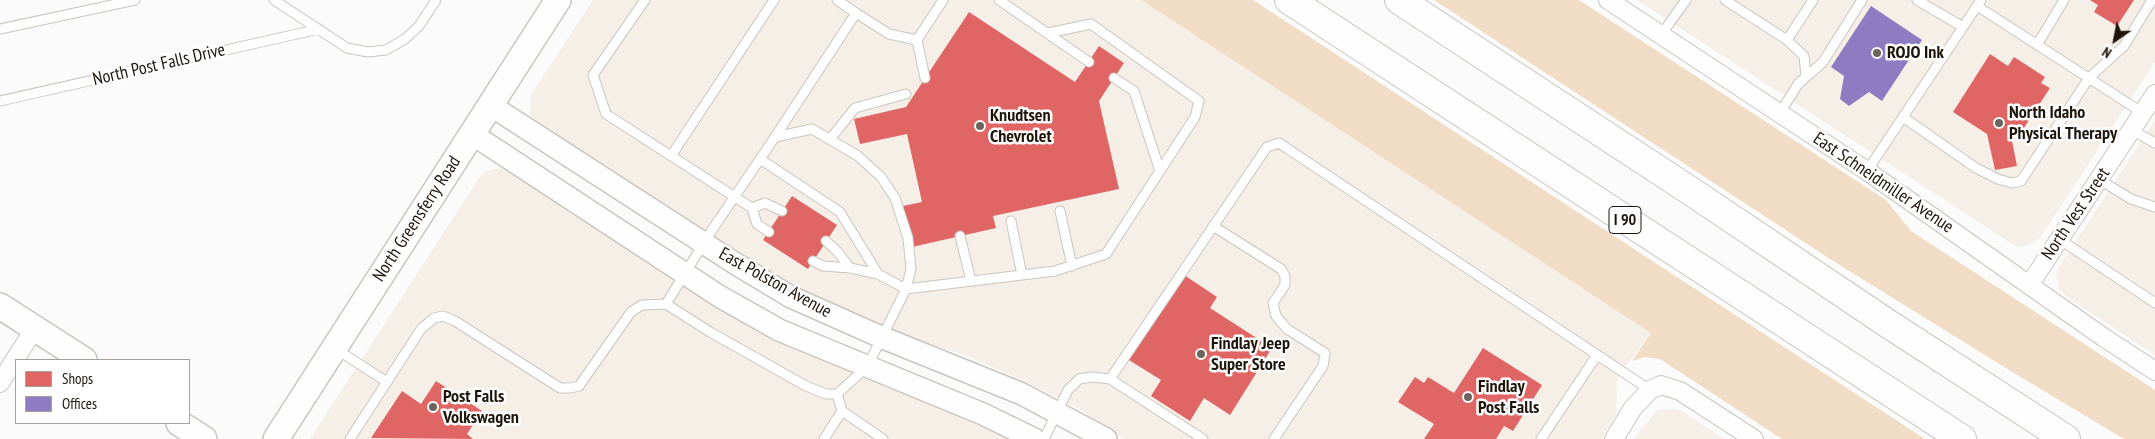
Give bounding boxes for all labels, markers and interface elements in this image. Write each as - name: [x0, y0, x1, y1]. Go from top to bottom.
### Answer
- north arrow: [2090, 15, 2140, 65]
- street label: North Post Falls Drive: [91, 39, 227, 91]
- place label: ROJO Ink: [1887, 42, 1944, 64]
- text: N: [2099, 43, 2115, 62]
- marker: ROJO Ink: [1871, 47, 1883, 59]
- place label: North Idaho Physical Therapy: [2009, 102, 2117, 144]
- place label: Knudtsen Chevrolet: [990, 105, 1052, 148]
- marker: North Idaho Physical Therapy: [1993, 117, 2005, 129]
- marker: Knudtsen Chevrolet: [974, 120, 986, 132]
- street label: East Schneidmiller Avenue: [1809, 128, 1957, 238]
- street label: North Greensferry Road: [368, 152, 466, 286]
- street label: North Vest Street: [2037, 164, 2115, 264]
- road number: I 90: [1609, 206, 1641, 234]
- street label: East Polston Avenue: [715, 243, 835, 323]
- place label: Findlay Jeep Super Store: [1211, 333, 1290, 376]
- marker: Findlay Jeep Super Store: [1195, 348, 1207, 360]
- legend: [15, 359, 190, 424]
- text: Shops: [62, 369, 93, 388]
- place label: Findlay Post Falls: [1478, 376, 1539, 418]
- place label: Post Falls Volkswagen: [443, 386, 519, 428]
- marker: Findlay Post Falls: [1462, 391, 1474, 403]
- text: Offices: [62, 394, 97, 413]
- marker: Post Falls Volkswagen: [427, 401, 439, 413]

